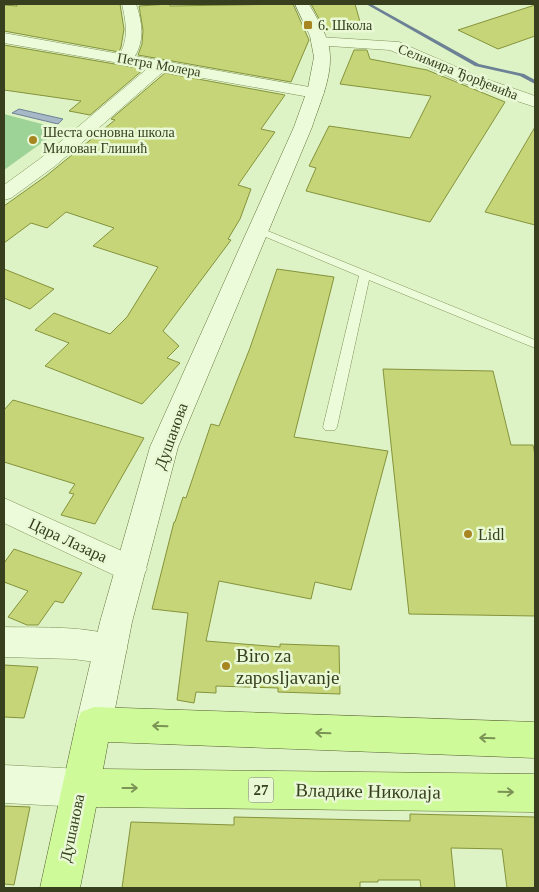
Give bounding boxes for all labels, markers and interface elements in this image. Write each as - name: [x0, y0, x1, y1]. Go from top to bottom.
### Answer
- place label: 6. Школа: [318, 18, 373, 33]
- marker: 6. Школа: [302, 19, 314, 31]
- street label: Селимира Ђорђевића: [396, 41, 521, 103]
- street label: Петра Молера: [116, 50, 203, 80]
- place label: Шеста основна школа Милован Глишић: [43, 125, 175, 156]
- marker: Шеста основна школа Милован Глишић: [27, 134, 39, 146]
- street label: Душанова: [151, 401, 192, 472]
- street label: Цара Лазара: [26, 514, 110, 566]
- place label: Lidl: [478, 526, 505, 543]
- marker: Lidl: [462, 528, 474, 540]
- place label: Biro za zaposljavanje: [236, 645, 339, 688]
- marker: Biro za zaposljavanje: [220, 660, 232, 672]
- one-way arrow: [153, 721, 169, 731]
- one-way arrow: [315, 728, 331, 737]
- one-way arrow: [479, 734, 495, 743]
- road number: 27: [248, 778, 274, 802]
- street label: Владике Николаја: [295, 779, 441, 803]
- one-way arrow: [121, 783, 137, 793]
- one-way arrow: [498, 787, 514, 797]
- street label: Душанова: [56, 792, 89, 864]

